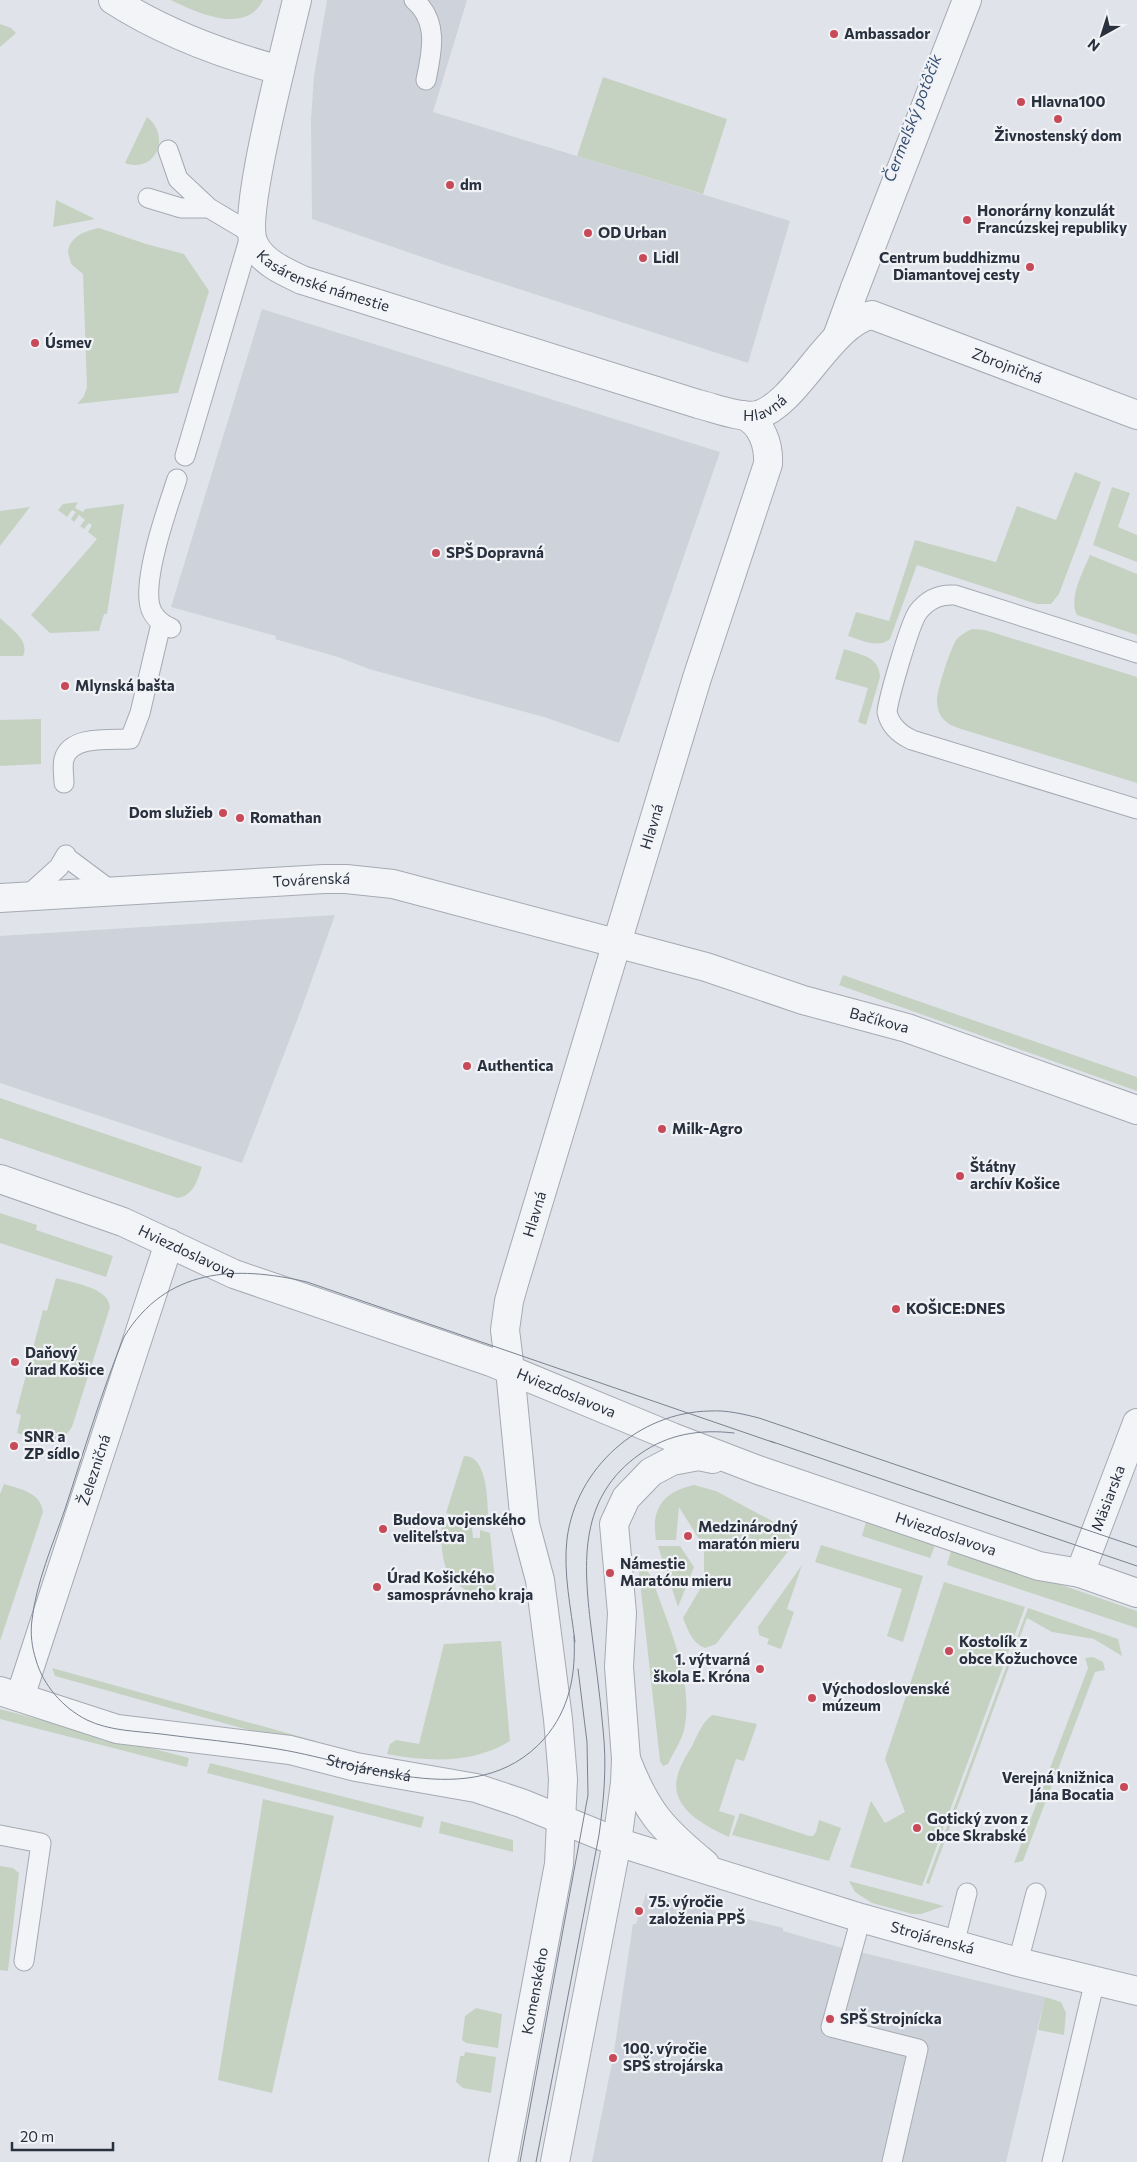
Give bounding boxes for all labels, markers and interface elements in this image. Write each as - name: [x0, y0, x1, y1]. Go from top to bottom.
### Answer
- north arrow: [1077, 10, 1127, 60]
- place label: Ambassador: [844, 24, 930, 42]
- marker: Ambassador: [828, 28, 840, 40]
- text: N: [1084, 36, 1103, 55]
- water label: Čermeľský potôčik: [878, 51, 945, 184]
- place label: Hlavna100: [1031, 92, 1106, 110]
- marker: Hlavna100: [1015, 96, 1027, 108]
- marker: Živnostenský dom: [1052, 113, 1064, 125]
- place label: Živnostenský dom: [994, 126, 1122, 144]
- place label: dm: [460, 175, 482, 193]
- marker: dm: [444, 179, 456, 191]
- place label: Honorárny konzulát Francúzskej republiky: [977, 201, 1128, 236]
- marker: Honorárny konzulát Francúzskej republiky: [961, 214, 973, 226]
- place label: OD Urban: [598, 223, 667, 241]
- marker: OD Urban: [582, 227, 594, 239]
- street label: Kasárenské námestie: [253, 246, 392, 315]
- place label: Lidl: [653, 248, 679, 266]
- place label: Centrum buddhizmu Diamantovej cesty: [879, 248, 1021, 283]
- marker: Lidl: [637, 252, 649, 264]
- marker: Centrum buddhizmu Diamantovej cesty: [1024, 261, 1036, 273]
- place label: Úsmev: [45, 332, 92, 351]
- marker: Úsmev: [29, 337, 41, 349]
- street label: Zbrojničná: [970, 344, 1045, 386]
- street label: Hlavná: [743, 390, 790, 424]
- place label: SPŠ Dopravná: [446, 542, 544, 561]
- marker: SPŠ Dopravná: [430, 547, 442, 559]
- place label: Mlynská bašta: [75, 676, 175, 694]
- marker: Mlynská bašta: [59, 680, 71, 692]
- street label: Hlavná: [636, 801, 666, 851]
- place label: Dom služieb: [129, 803, 213, 821]
- marker: Dom služieb: [217, 807, 229, 819]
- place label: Romathan: [250, 808, 321, 826]
- marker: Romathan: [234, 812, 246, 824]
- street label: Továrenská: [272, 869, 351, 890]
- street label: Bačíkova: [848, 1003, 911, 1036]
- place label: Authentica: [477, 1056, 554, 1074]
- marker: Authentica: [461, 1060, 473, 1072]
- place label: Milk-Agro: [672, 1119, 743, 1137]
- marker: Milk-Agro: [656, 1123, 668, 1135]
- place label: Štátny archív Košice: [970, 1156, 1060, 1192]
- marker: Štátny archív Košice: [954, 1170, 966, 1182]
- street label: Hlavná: [518, 1189, 549, 1239]
- street label: Hviezdoslavova: [136, 1221, 239, 1282]
- place label: KOŠICE:DNES: [906, 1298, 1005, 1317]
- marker: KOŠICE:DNES: [890, 1303, 902, 1315]
- place label: Daňový úrad Košice: [25, 1343, 104, 1378]
- marker: Daňový úrad Košice: [9, 1356, 21, 1368]
- street label: Hviezdoslavova: [514, 1364, 619, 1421]
- place label: SNR a ZP sídlo: [24, 1427, 80, 1462]
- street label: Železničná: [73, 1432, 114, 1507]
- marker: SNR a ZP sídlo: [8, 1440, 20, 1452]
- street label: Mäsiarska: [1087, 1462, 1128, 1533]
- street label: Hviezdoslavova: [893, 1508, 999, 1559]
- place label: Budova vojenského veliteľstva: [393, 1510, 526, 1545]
- place label: Medzinárodný maratón mieru: [698, 1517, 800, 1552]
- marker: Budova vojenského veliteľstva: [377, 1523, 389, 1535]
- marker: Medzinárodný maratón mieru: [682, 1530, 694, 1542]
- place label: Námestie Maratónu mieru: [620, 1554, 731, 1589]
- place label: Úrad Košického samosprávneho kraja: [387, 1567, 533, 1603]
- marker: Námestie Maratónu mieru: [604, 1567, 616, 1579]
- marker: Úrad Košického samosprávneho kraja: [371, 1581, 383, 1593]
- place label: Kostolík z obce Kožuchovce: [959, 1632, 1078, 1667]
- marker: Kostolík z obce Kožuchovce: [943, 1645, 955, 1657]
- place label: 1. výtvarná škola E. Króna: [653, 1650, 750, 1685]
- marker: 1. výtvarná škola E. Króna: [754, 1663, 766, 1675]
- place label: Východoslovenské múzeum: [822, 1679, 950, 1714]
- marker: Východoslovenské múzeum: [806, 1692, 818, 1704]
- street label: Strojárenská: [324, 1750, 413, 1784]
- place label: Verejná knižnica Jána Bocatia: [1002, 1768, 1114, 1803]
- marker: Verejná knižnica Jána Bocatia: [1118, 1781, 1130, 1793]
- place label: Gotický zvon z obce Skrabské: [927, 1809, 1028, 1844]
- marker: Gotický zvon z obce Skrabské: [911, 1822, 923, 1834]
- place label: 75. výročie založenia PPŠ: [649, 1892, 745, 1927]
- marker: 75. výročie založenia PPŠ: [633, 1905, 645, 1917]
- street label: Strojárenská: [889, 1917, 977, 1957]
- street label: Komenského: [517, 1946, 551, 2036]
- place label: SPŠ Strojnícka: [840, 2008, 942, 2027]
- marker: SPŠ Strojnícka: [824, 2013, 836, 2025]
- place label: 100. výročie SPŠ strojárska: [623, 2039, 723, 2074]
- marker: 100. výročie SPŠ strojárska: [607, 2052, 619, 2064]
- scale bar: [12, 2120, 114, 2152]
- text: 20 m: [20, 2127, 54, 2145]

